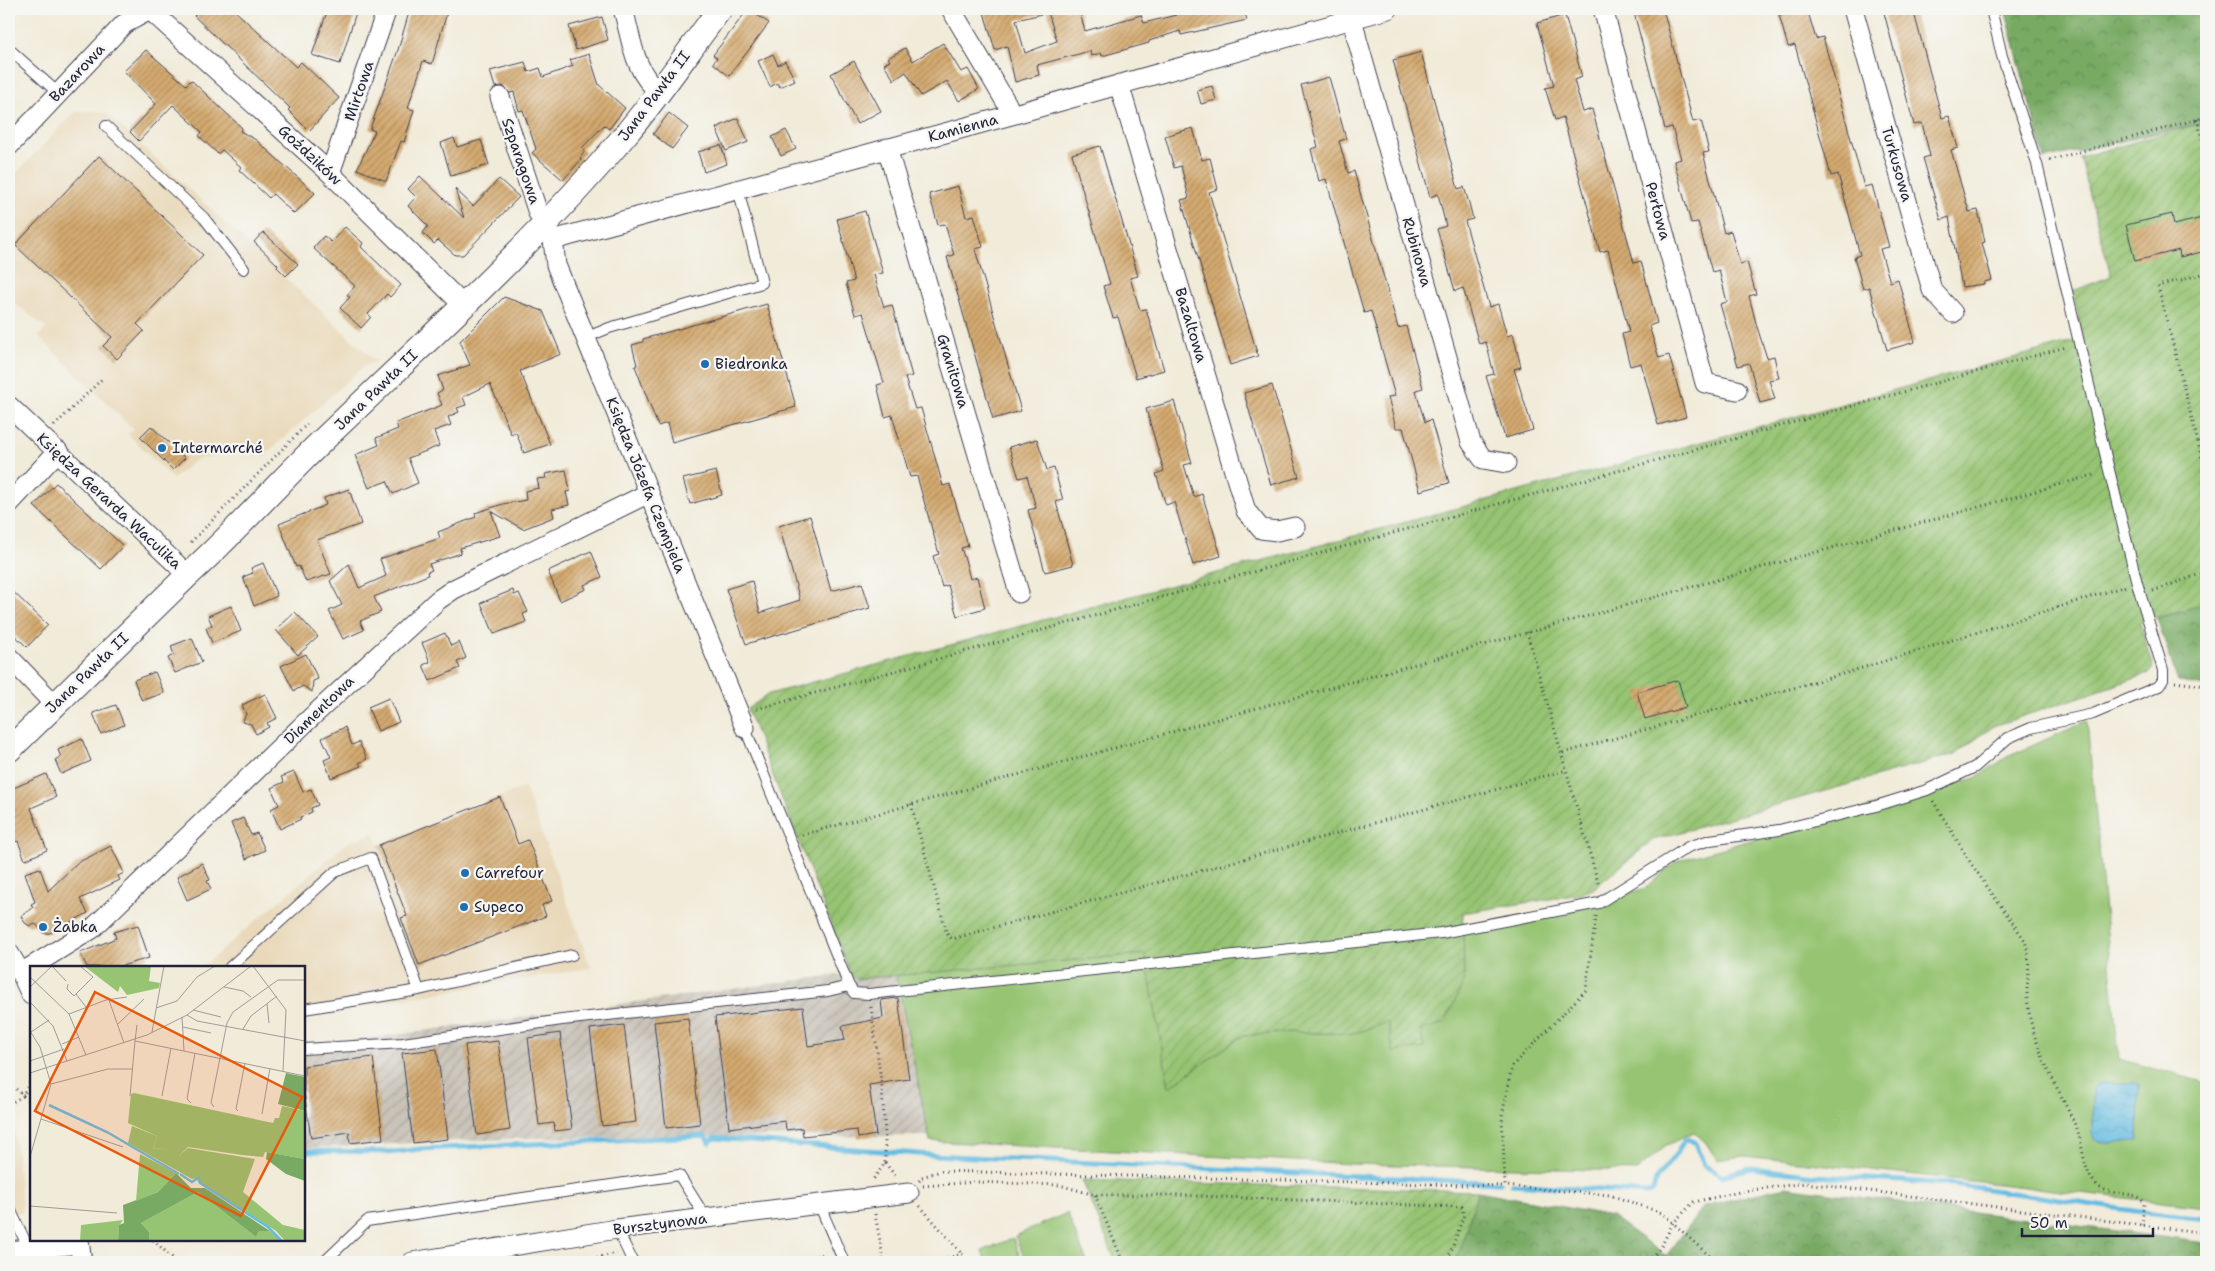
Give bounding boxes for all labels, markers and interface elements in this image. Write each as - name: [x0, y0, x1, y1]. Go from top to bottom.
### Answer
- street label: Bazarowa: [45, 39, 110, 107]
- street label: Jana Pawła II: [613, 47, 695, 145]
- street label: Mirtowa: [339, 58, 379, 124]
- street label: Kamienna: [926, 109, 1001, 147]
- street label: Szparagowa: [497, 115, 545, 207]
- street label: Goździków: [274, 120, 346, 190]
- street label: Turkusowa: [1877, 124, 1917, 205]
- street label: Perłowa: [1641, 180, 1675, 243]
- street label: Rubinowa: [1398, 215, 1437, 290]
- street label: Bazaltowa: [1170, 285, 1212, 366]
- street label: Granitowa: [932, 331, 974, 411]
- street label: Jana Pawła II: [330, 345, 422, 435]
- place label: Biedronka: [715, 354, 788, 374]
- marker: Biedronka: [699, 358, 711, 370]
- street label: Księdza Józefa Czempiela: [601, 394, 691, 577]
- street label: Księdza Gerarda Waculika: [32, 428, 186, 574]
- place label: Intermarché: [172, 438, 263, 458]
- marker: Intermarché: [156, 442, 168, 454]
- street label: Jana Pawła II: [41, 628, 133, 718]
- street label: Diamentowa: [279, 671, 359, 749]
- place label: Carrefour: [475, 863, 544, 883]
- marker: Carrefour: [459, 867, 471, 879]
- place label: Supeco: [474, 897, 524, 917]
- marker: Supeco: [458, 901, 470, 913]
- place label: Żabka: [53, 917, 98, 937]
- marker: Żabka: [37, 921, 49, 933]
- inset map: [30, 966, 305, 1241]
- scale bar: [2022, 1206, 2154, 1238]
- street label: Bursztynowa: [612, 1208, 709, 1240]
- text: 50 m: [2030, 1213, 2068, 1233]

